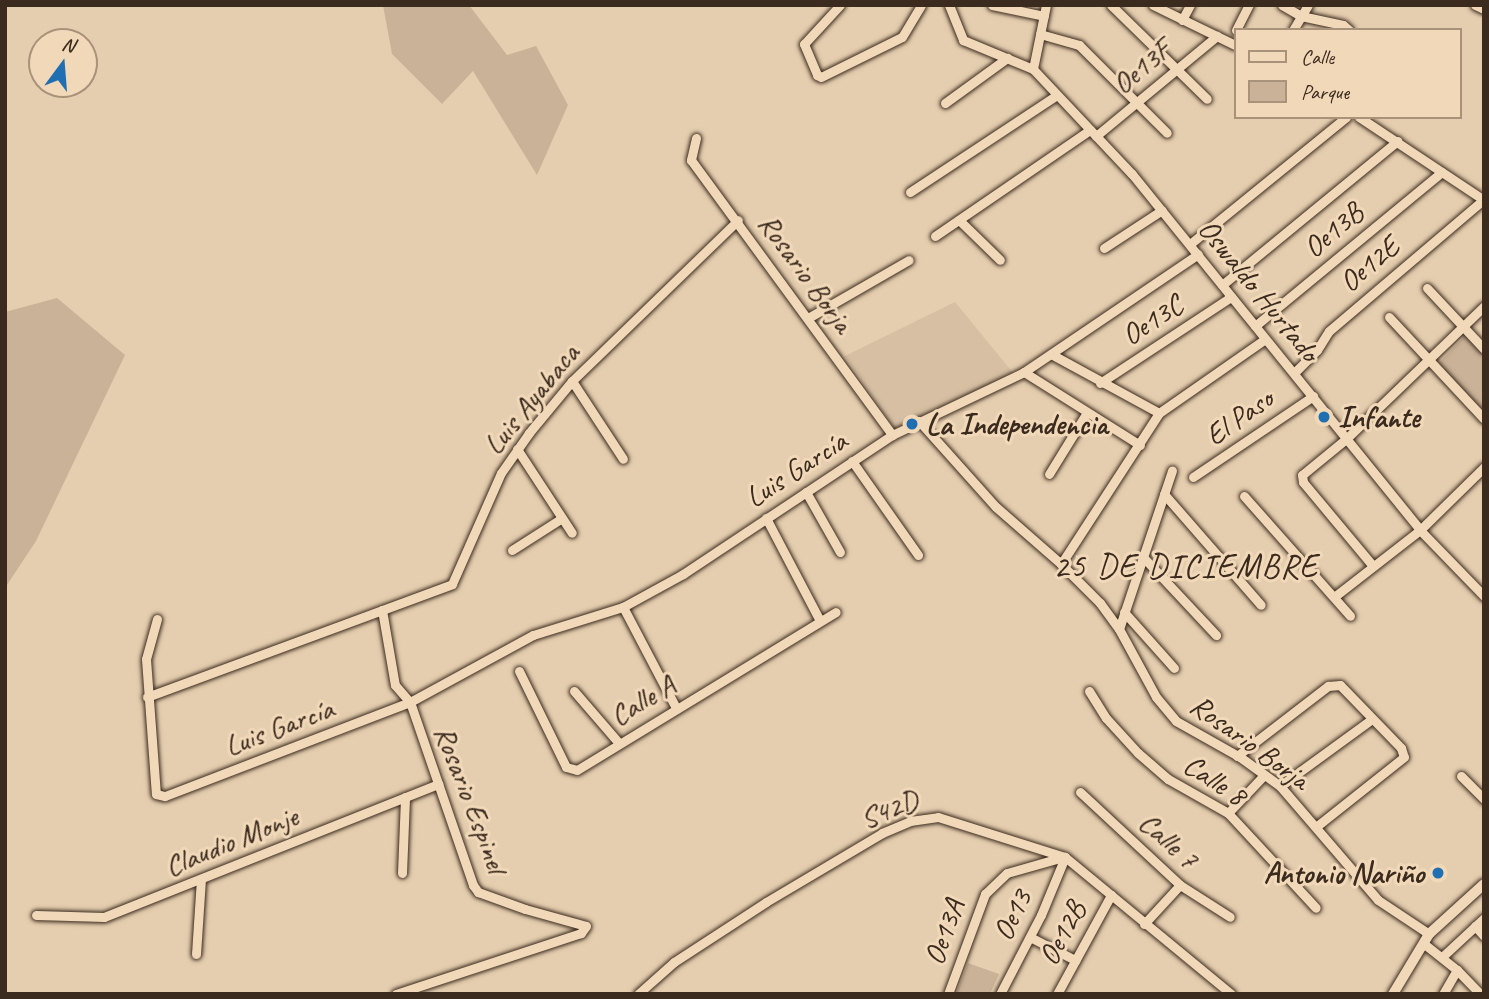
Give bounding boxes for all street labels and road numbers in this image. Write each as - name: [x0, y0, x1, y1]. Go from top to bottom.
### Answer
- street label: Oe13F: [1104, 32, 1178, 102]
- street label: Oe13B: [1296, 195, 1370, 265]
- street label: Rosario Borja: [751, 207, 861, 339]
- street label: Oswaldo Hurtado: [1191, 212, 1327, 368]
- street label: Oe12E: [1332, 229, 1406, 299]
- street label: Oe13C: [1115, 287, 1189, 353]
- street label: Luis Ayabaca: [475, 336, 587, 462]
- street label: El Paso: [1198, 381, 1280, 453]
- street label: Luis García: [739, 423, 853, 515]
- street label: Calle A: [603, 667, 681, 733]
- street label: Rosario Borja: [1184, 687, 1316, 797]
- street label: Luis García: [220, 690, 338, 764]
- street label: Rosario Espinel: [427, 721, 515, 877]
- street label: Calle 8: [1177, 746, 1253, 814]
- street label: S42D: [855, 782, 923, 836]
- street label: Claudio Monje: [159, 798, 303, 884]
- street label: Calle 7: [1132, 804, 1206, 876]
- street label: Oe13: [985, 884, 1039, 946]
- street label: Oe13A: [916, 895, 972, 969]
- street label: Oe12B: [1030, 895, 1094, 971]

